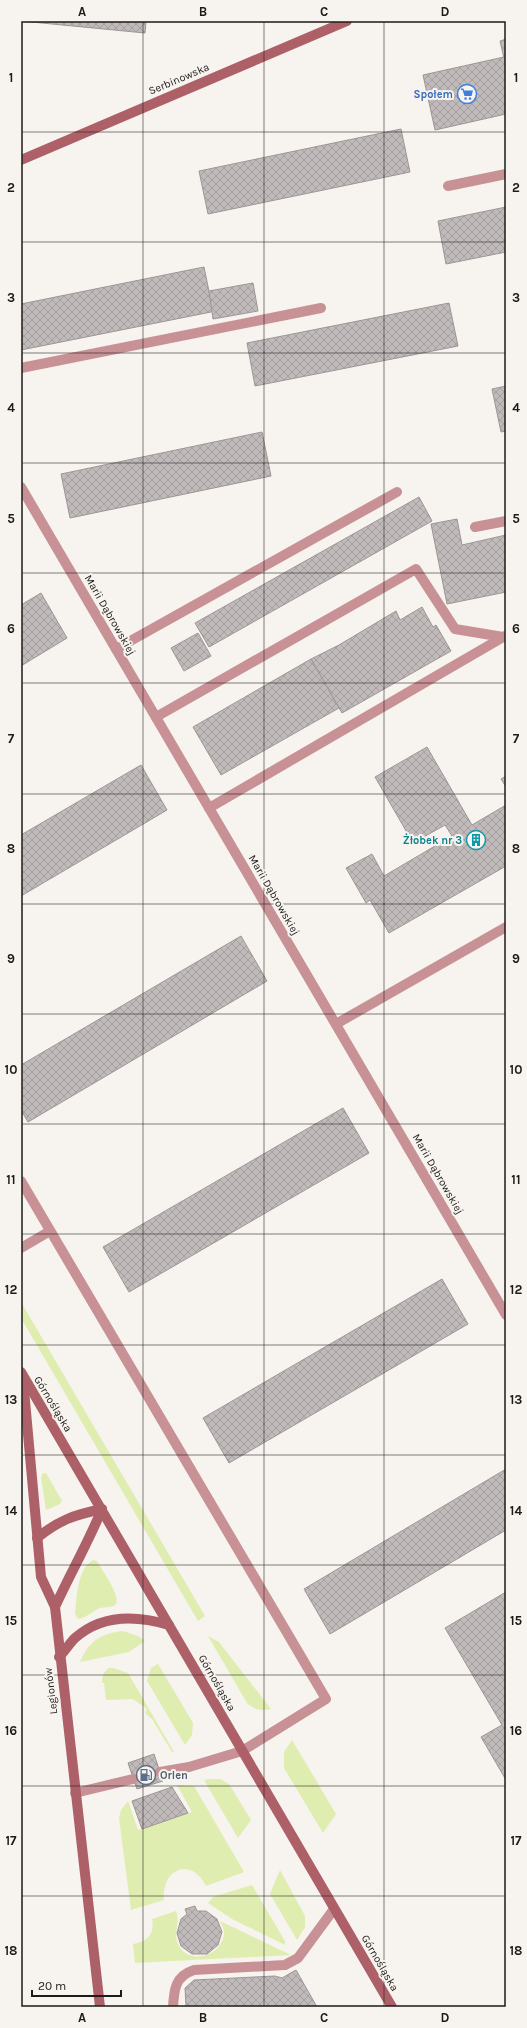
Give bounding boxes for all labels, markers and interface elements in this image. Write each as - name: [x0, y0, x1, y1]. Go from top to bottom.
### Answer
- text: A: [78, 4, 86, 19]
- text: B: [199, 4, 207, 19]
- text: C: [320, 4, 328, 19]
- text: D: [441, 4, 450, 19]
- street label: Serbinowska: [147, 60, 211, 98]
- text: 1: [9, 70, 13, 85]
- text: 1: [514, 70, 518, 85]
- supermarket icon: Społem: [456, 83, 478, 105]
- place label: Społem: [413, 88, 453, 101]
- text: 2: [7, 180, 15, 195]
- text: 2: [512, 180, 520, 195]
- text: 3: [7, 290, 15, 305]
- text: 3: [512, 290, 520, 305]
- text: 4: [7, 400, 15, 415]
- text: 4: [512, 400, 520, 415]
- text: 5: [7, 511, 15, 526]
- text: 5: [512, 511, 520, 526]
- street label: Marii Dąbrowskiej: [82, 572, 138, 658]
- text: 6: [7, 621, 15, 636]
- text: 6: [512, 621, 520, 636]
- text: 7: [8, 731, 15, 746]
- text: 7: [513, 731, 520, 746]
- building icon: Żłobek nr 3: [465, 829, 487, 851]
- place label: Żłobek nr 3: [403, 833, 462, 847]
- text: 8: [7, 841, 15, 856]
- text: 8: [512, 841, 520, 856]
- street label: Marii Dąbrowskiej: [246, 852, 302, 938]
- text: 9: [7, 951, 15, 966]
- text: 9: [512, 951, 520, 966]
- text: 10: [5, 1062, 17, 1077]
- text: 10: [510, 1062, 522, 1077]
- street label: Marii Dąbrowskiej: [410, 1131, 466, 1217]
- text: 11: [6, 1172, 16, 1187]
- text: 11: [511, 1172, 521, 1187]
- text: 12: [5, 1282, 17, 1297]
- text: 12: [510, 1282, 522, 1297]
- street label: Górnośląska: [31, 1374, 75, 1434]
- text: 13: [5, 1392, 17, 1407]
- text: 13: [510, 1392, 522, 1407]
- text: 14: [5, 1503, 17, 1518]
- text: 14: [510, 1503, 522, 1518]
- text: 15: [5, 1613, 18, 1628]
- text: 15: [510, 1613, 523, 1628]
- street label: Górnośląska: [196, 1653, 238, 1713]
- street label: Legionów: [42, 1667, 60, 1715]
- text: 16: [5, 1723, 17, 1738]
- text: 16: [510, 1723, 522, 1738]
- fuel station icon: Orlen: [135, 1764, 157, 1786]
- place label: Orlen: [160, 1769, 188, 1782]
- text: 17: [5, 1833, 17, 1848]
- text: 17: [510, 1833, 522, 1848]
- street label: Górnośląska: [359, 1933, 401, 1993]
- text: 18: [4, 1943, 18, 1958]
- text: 18: [509, 1943, 523, 1958]
- scale bar: [32, 1972, 121, 1998]
- text: 20 m: [38, 1979, 66, 1993]
- text: A: [78, 2010, 86, 2025]
- text: B: [199, 2010, 207, 2025]
- text: C: [320, 2010, 328, 2025]
- text: D: [441, 2010, 450, 2025]

